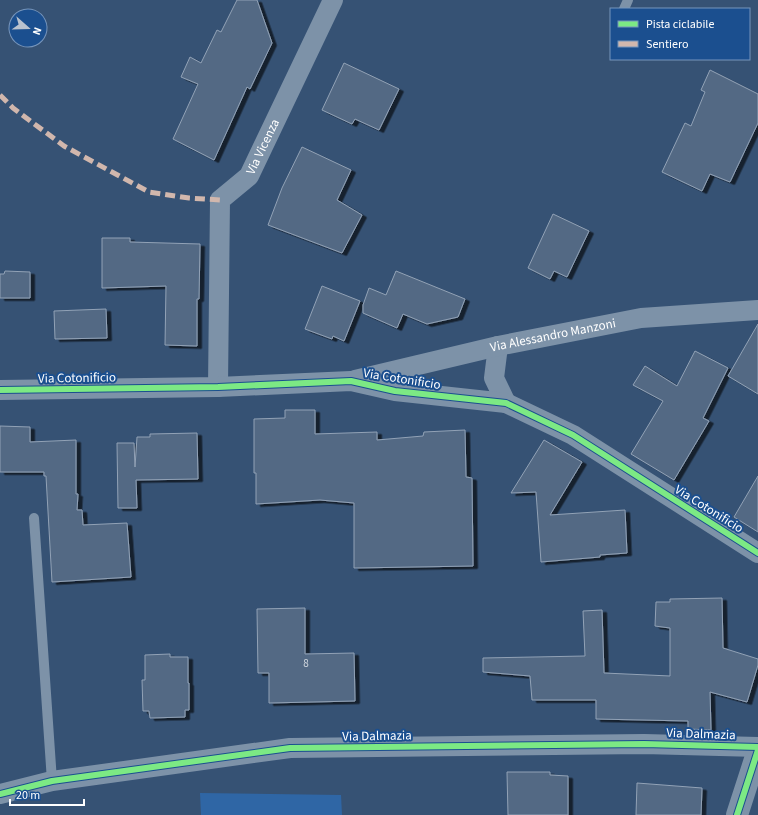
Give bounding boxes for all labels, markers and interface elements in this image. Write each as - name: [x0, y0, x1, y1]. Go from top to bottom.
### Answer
- north arrow: [8, 8, 48, 48]
- legend: [610, 8, 750, 60]
- text: Pista ciclabile: [646, 16, 714, 33]
- text: N: [29, 25, 45, 37]
- text: Sentiero: [646, 36, 688, 53]
- street label: Via Vicenza: [242, 116, 284, 178]
- street label: Via Alessandro Manzoni: [488, 314, 617, 357]
- street label: Via Cotonificio: [362, 364, 442, 394]
- street label: Via Cotonificio: [38, 368, 116, 388]
- street label: Via Cotonificio: [671, 481, 747, 537]
- house number: 8: [303, 656, 309, 671]
- street label: Via Dalmazia: [666, 724, 736, 744]
- street label: Via Dalmazia: [342, 726, 412, 746]
- scale bar: [10, 781, 84, 807]
- text: 20 m: [16, 787, 40, 804]

